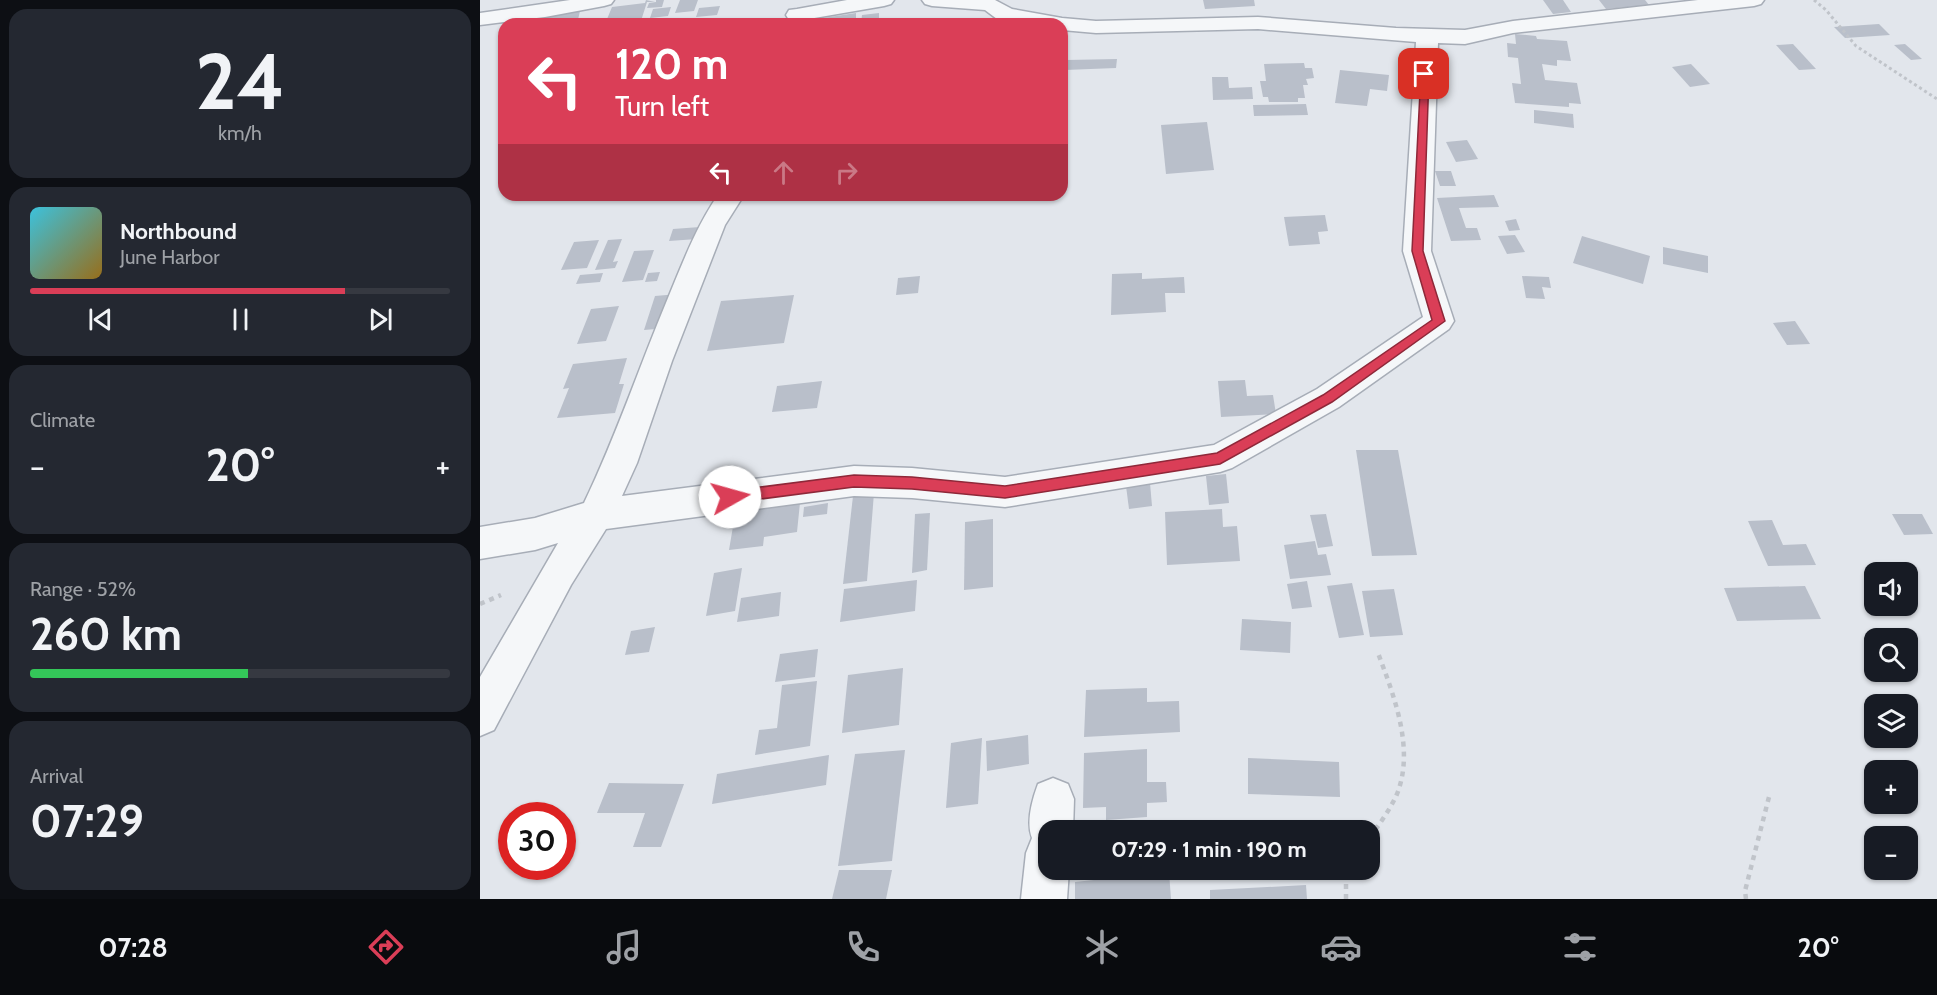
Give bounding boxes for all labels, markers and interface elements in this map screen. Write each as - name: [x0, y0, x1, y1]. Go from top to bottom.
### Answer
- text: 24: [195, 34, 285, 129]
- text: 120 m: [615, 38, 728, 90]
- icon: left: [516, 42, 594, 120]
- pin: [1398, 48, 1449, 99]
- icon: arrive: [1407, 57, 1440, 90]
- text: Turn left: [615, 90, 709, 123]
- text: km/h: [218, 121, 262, 145]
- icon: left: [704, 156, 737, 189]
- icon: ahead: [767, 156, 800, 189]
- icon: right: [830, 156, 863, 189]
- text: Northbound: [120, 218, 237, 245]
- text: June Harbor: [120, 245, 220, 269]
- icon: previous: [84, 303, 117, 336]
- icon: pause: [224, 303, 257, 336]
- icon: next: [364, 303, 397, 336]
- text: Climate: [30, 408, 95, 432]
- text: 20°: [206, 438, 274, 492]
- text: −: [30, 446, 45, 486]
- text: +: [435, 446, 450, 486]
- position arrow: [698, 465, 762, 529]
- map controls: [1864, 562, 1918, 880]
- button: sound: [1864, 562, 1918, 616]
- text: Range · 52%: [30, 577, 136, 601]
- text: 260 km: [30, 607, 182, 661]
- button: search: [1864, 628, 1918, 682]
- button: layers: [1864, 694, 1918, 748]
- button: +: [1864, 760, 1918, 814]
- text: Arrival: [30, 764, 83, 788]
- text: 07:29: [30, 794, 144, 848]
- speed limit sign: 30: [498, 802, 576, 880]
- button: −: [1864, 826, 1918, 880]
- text: 07:29 · 1 min · 190 m: [1111, 836, 1307, 863]
- icon: directions: [365, 926, 407, 968]
- icon: music: [603, 926, 645, 968]
- icon: phone: [842, 926, 884, 968]
- icon: climate: [1081, 926, 1123, 968]
- icon: car: [1320, 926, 1362, 968]
- icon: filters: [1559, 926, 1601, 968]
- text: 07:28: [98, 931, 168, 964]
- text: 20°: [1797, 931, 1839, 964]

